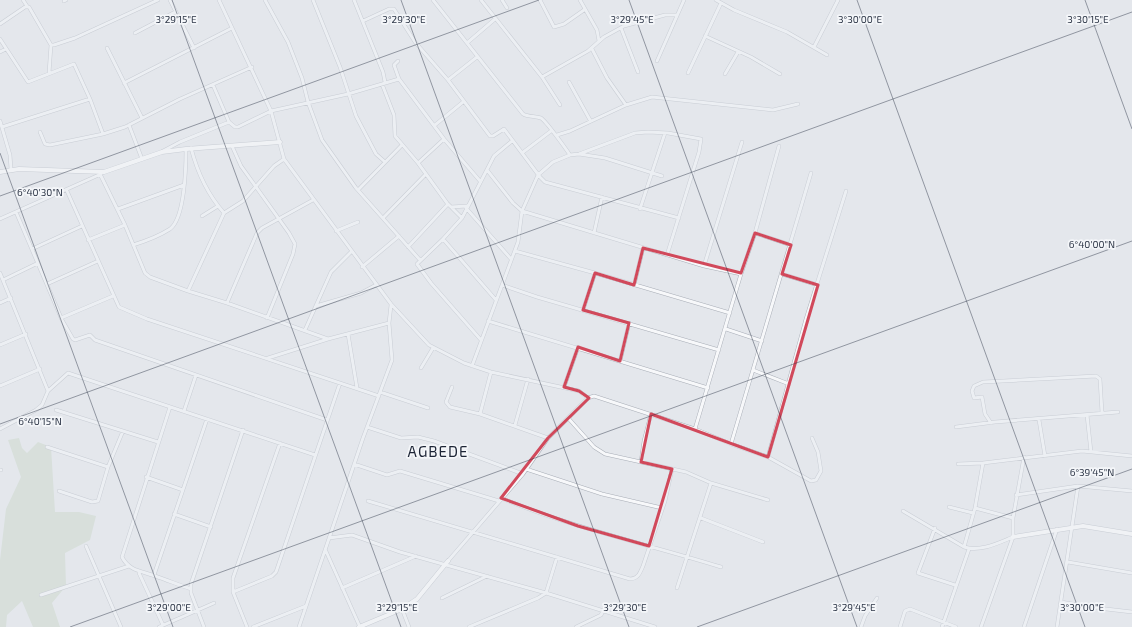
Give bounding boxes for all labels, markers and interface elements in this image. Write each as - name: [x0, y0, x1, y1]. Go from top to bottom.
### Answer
- text: 3°29'15"E: [155, 13, 197, 25]
- text: 3°29'30"E: [382, 13, 426, 25]
- text: 3°29'45"E: [610, 13, 654, 25]
- text: 3°30'00"E: [838, 13, 882, 25]
- text: 3°30'15"E: [1067, 13, 1109, 25]
- text: 6°40'30"N: [17, 186, 63, 198]
- text: 6°40'00"N: [1069, 238, 1115, 250]
- text: 6°40'15"N: [18, 415, 62, 427]
- district label: AGBEDE: [408, 442, 468, 460]
- text: 6°39'45"N: [1070, 466, 1114, 478]
- text: 3°29'00"E: [147, 601, 191, 613]
- text: 3°29'15"E: [376, 601, 418, 613]
- text: 3°29'30"E: [603, 601, 647, 613]
- text: 3°29'45"E: [832, 601, 876, 613]
- text: 3°30'00"E: [1060, 601, 1104, 613]

